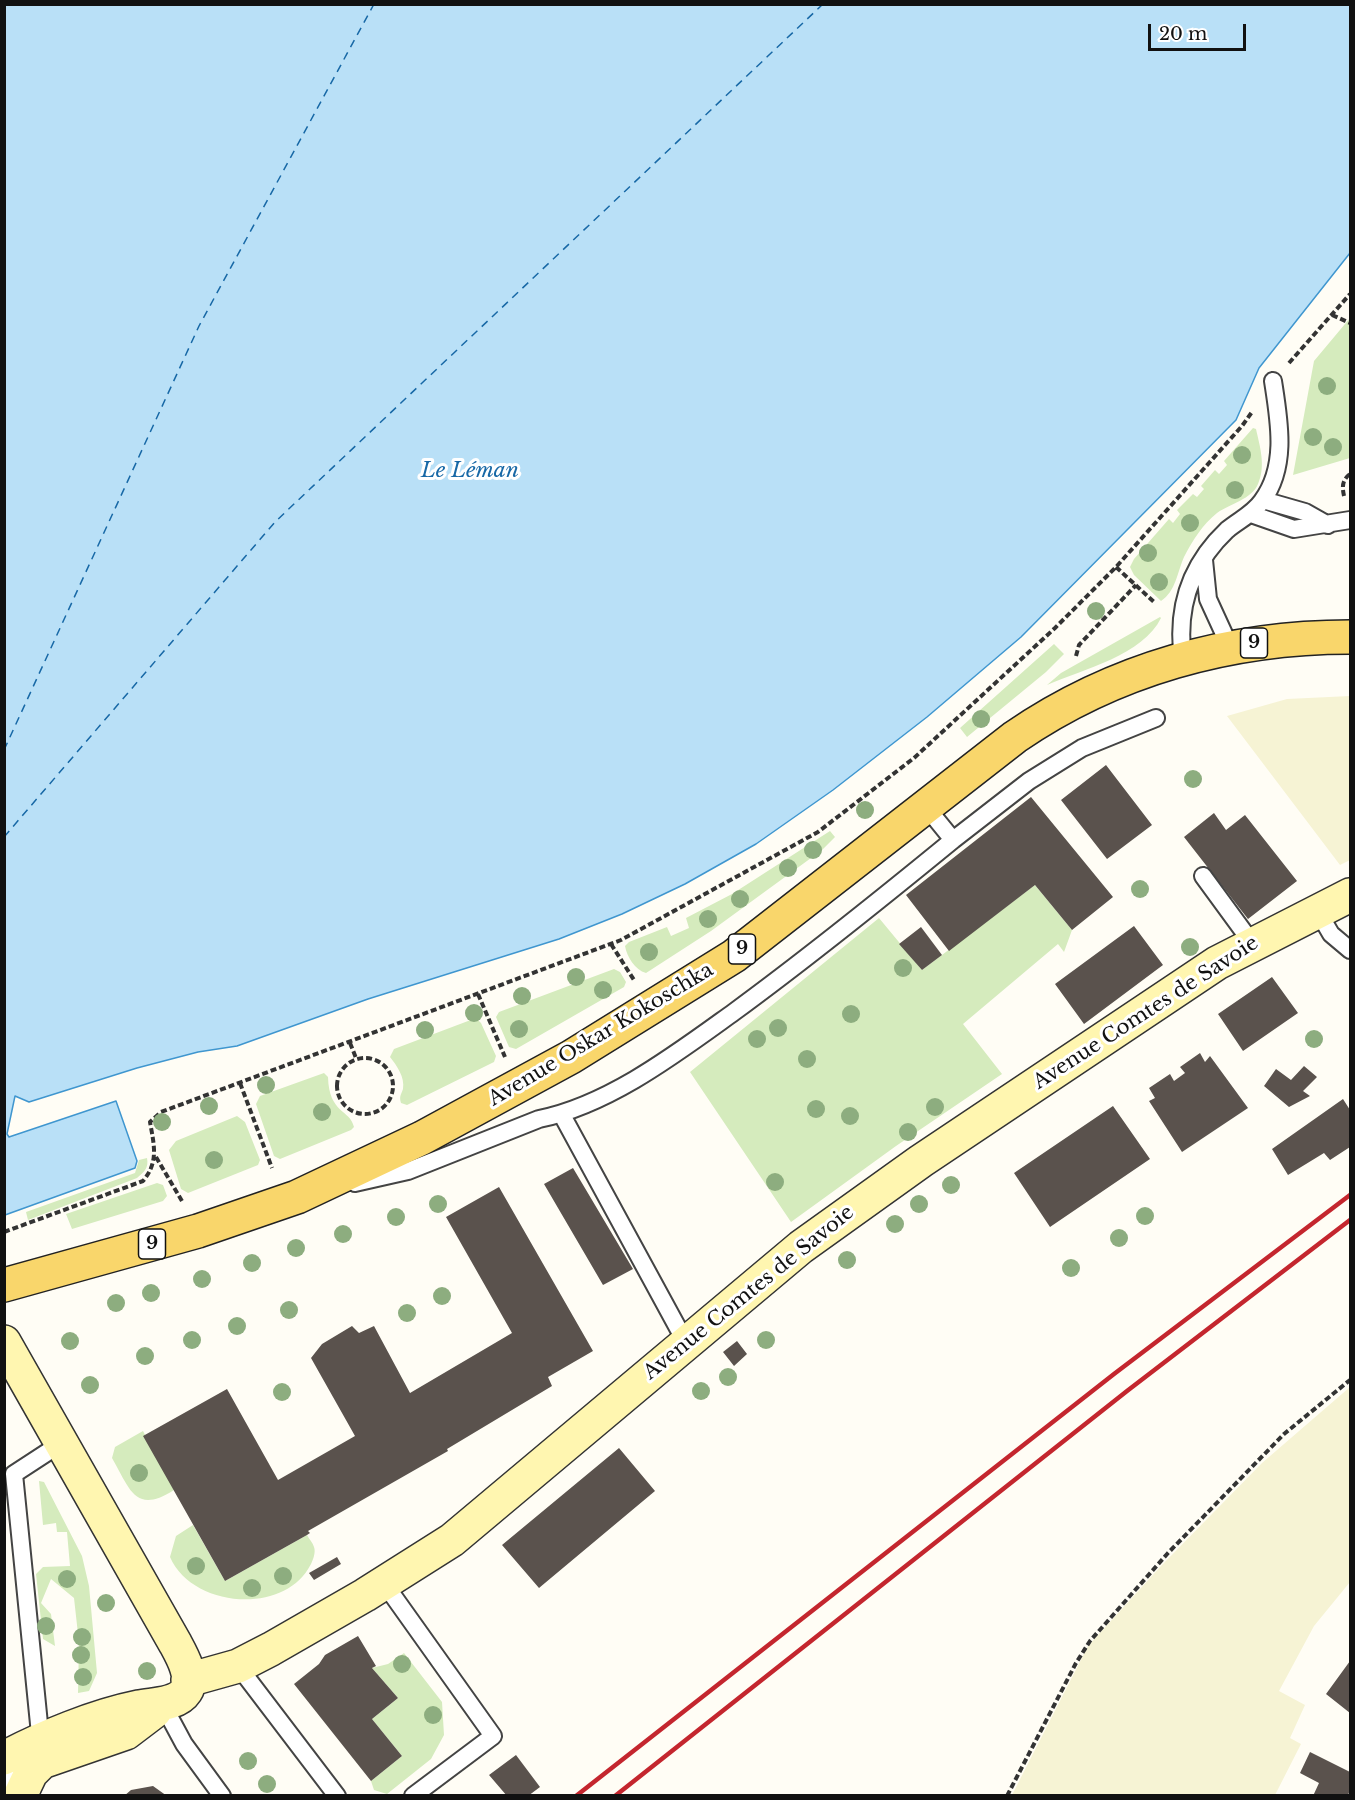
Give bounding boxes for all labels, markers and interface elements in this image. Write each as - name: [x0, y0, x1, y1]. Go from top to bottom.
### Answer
- scale bar: [1151, 12, 1248, 50]
- text: 20 m: [1159, 23, 1207, 45]
- water label: Le Léman: [421, 458, 519, 484]
- road number: 9: [1240, 628, 1268, 658]
- street label: Avenue Comtes de Savoie: [1029, 931, 1263, 1095]
- road number: 9: [728, 934, 756, 964]
- street label: Avenue Oskar Kokoschka: [484, 958, 718, 1112]
- street label: Avenue Comtes de Savoie: [639, 1201, 859, 1385]
- road number: 9: [138, 1229, 166, 1259]

